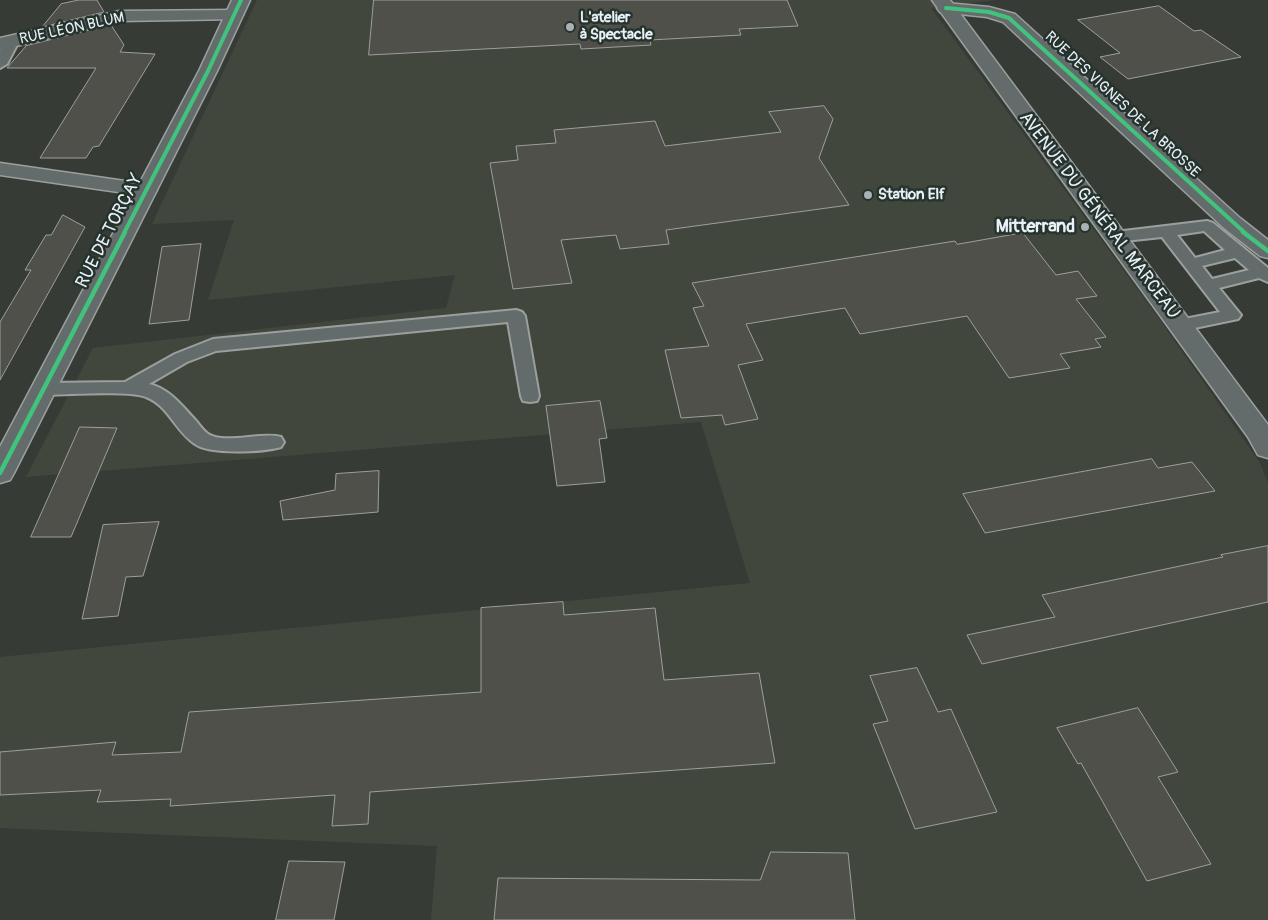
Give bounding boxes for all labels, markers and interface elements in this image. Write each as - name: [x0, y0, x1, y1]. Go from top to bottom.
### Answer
- street label: RUE LÉON BLUM: [18, 9, 126, 49]
- place label: L'atelier à Spectacle: [580, 9, 653, 44]
- marker: L'atelier à Spectacle: [564, 21, 576, 33]
- street label: RUE DES VIGNES DE LA BROSSE: [1041, 28, 1203, 182]
- street label: AVENUE DU GÉNÉRAL MARCEAU: [1014, 108, 1184, 324]
- street label: RUE DE TORÇAY: [72, 170, 148, 292]
- place label: Station Elf: [878, 186, 945, 204]
- marker: Station Elf: [862, 189, 874, 201]
- place label: Mitterrand: [996, 216, 1075, 238]
- marker: Mitterrand: [1079, 221, 1091, 233]

